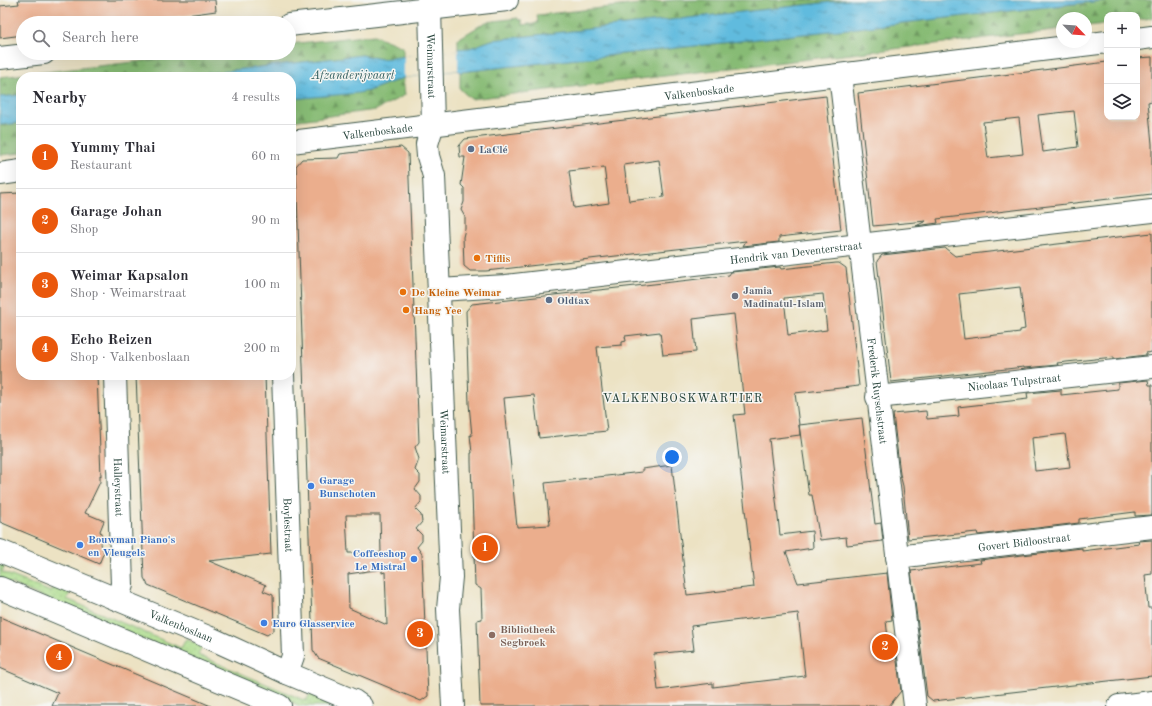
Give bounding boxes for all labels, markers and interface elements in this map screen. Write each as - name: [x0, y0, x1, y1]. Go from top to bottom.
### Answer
- north arrow: [1056, 12, 1092, 48]
- map controls: [1104, 12, 1140, 120]
- button: +: [1104, 12, 1140, 48]
- search box: [16, 16, 296, 60]
- icon: search: [30, 27, 52, 49]
- text: Search here: [62, 31, 139, 46]
- street label: Weimarstraat: [424, 33, 436, 99]
- button: −: [1104, 48, 1140, 84]
- water label: Afzanderijvaart: [310, 70, 395, 82]
- street label: Valkenboskade: [663, 84, 735, 103]
- button: layers: [1104, 84, 1140, 120]
- text: Nearby: [32, 90, 87, 107]
- text: 4 results: [231, 91, 280, 104]
- street label: Valkenboskade: [342, 123, 413, 143]
- text: Yummy Thai: [70, 141, 155, 156]
- marker: LaClé: [466, 144, 476, 154]
- place label: LaClé: [479, 145, 508, 156]
- text: 1: [41, 150, 49, 163]
- text: 60 m: [251, 150, 280, 163]
- text: Restaurant: [70, 159, 132, 172]
- text: Garage Johan: [70, 205, 162, 220]
- text: 2: [41, 214, 49, 227]
- text: 90 m: [251, 214, 280, 227]
- text: Shop: [70, 223, 98, 236]
- street label: Hendrik van Deventerstraat: [729, 241, 863, 267]
- marker: Tiflis: [472, 253, 482, 263]
- place label: Tiflis: [485, 254, 511, 265]
- text: Weimar Kapsalon: [70, 269, 188, 284]
- text: 3: [41, 278, 49, 291]
- text: 100 m: [243, 278, 280, 291]
- place label: Jamia Madinatul-Islam: [743, 286, 824, 310]
- text: Shop · Weimarstraat: [70, 287, 186, 300]
- marker: De Kleine Weimar: [398, 287, 408, 297]
- place label: De Kleine Weimar: [411, 288, 501, 299]
- marker: Jamia Madinatul-Islam: [730, 291, 740, 301]
- marker: Oldtax: [544, 295, 554, 305]
- place label: Oldtax: [557, 296, 590, 307]
- marker: Hang Yee: [401, 305, 411, 315]
- place label: Hang Yee: [414, 306, 462, 317]
- text: Echo Reizen: [70, 333, 152, 348]
- street label: Frederik Ruyschstraat: [864, 337, 888, 445]
- text: 4: [41, 342, 49, 355]
- text: 200 m: [243, 342, 280, 355]
- text: Shop · Valkenboslaan: [70, 351, 190, 364]
- street label: Nicolaas Tulpstraat: [967, 373, 1062, 394]
- district label: VALKENBOSKWARTIER: [603, 393, 763, 405]
- street label: Weimarstraat: [437, 409, 451, 475]
- your location: [662, 447, 682, 467]
- street label: Halleystraat: [111, 457, 124, 517]
- place label: Garage Bunschoten: [319, 476, 376, 500]
- marker: Garage Bunschoten: [306, 481, 316, 491]
- street label: Boylestraat: [280, 497, 293, 553]
- pin: 1: [472, 533, 498, 563]
- street label: Govert Bidloostraat: [978, 533, 1071, 554]
- place label: Bouwman Piano's en Vleugels: [88, 535, 175, 559]
- marker: Bouwman Piano's en Vleugels: [75, 540, 85, 550]
- place label: Coffeeshop Le Mistral: [353, 549, 407, 573]
- marker: Coffeeshop Le Mistral: [409, 554, 419, 564]
- street label: Valkenboslaan: [147, 609, 214, 646]
- marker: Euro Glasservice: [259, 618, 269, 628]
- place label: Euro Glasservice: [272, 619, 355, 630]
- pin: 3: [407, 619, 433, 649]
- place label: Bibliotheek Segbroek: [500, 625, 556, 649]
- marker: Bibliotheek Segbroek: [487, 630, 497, 640]
- pin: 2: [872, 632, 898, 662]
- pin: 4: [46, 642, 72, 672]

